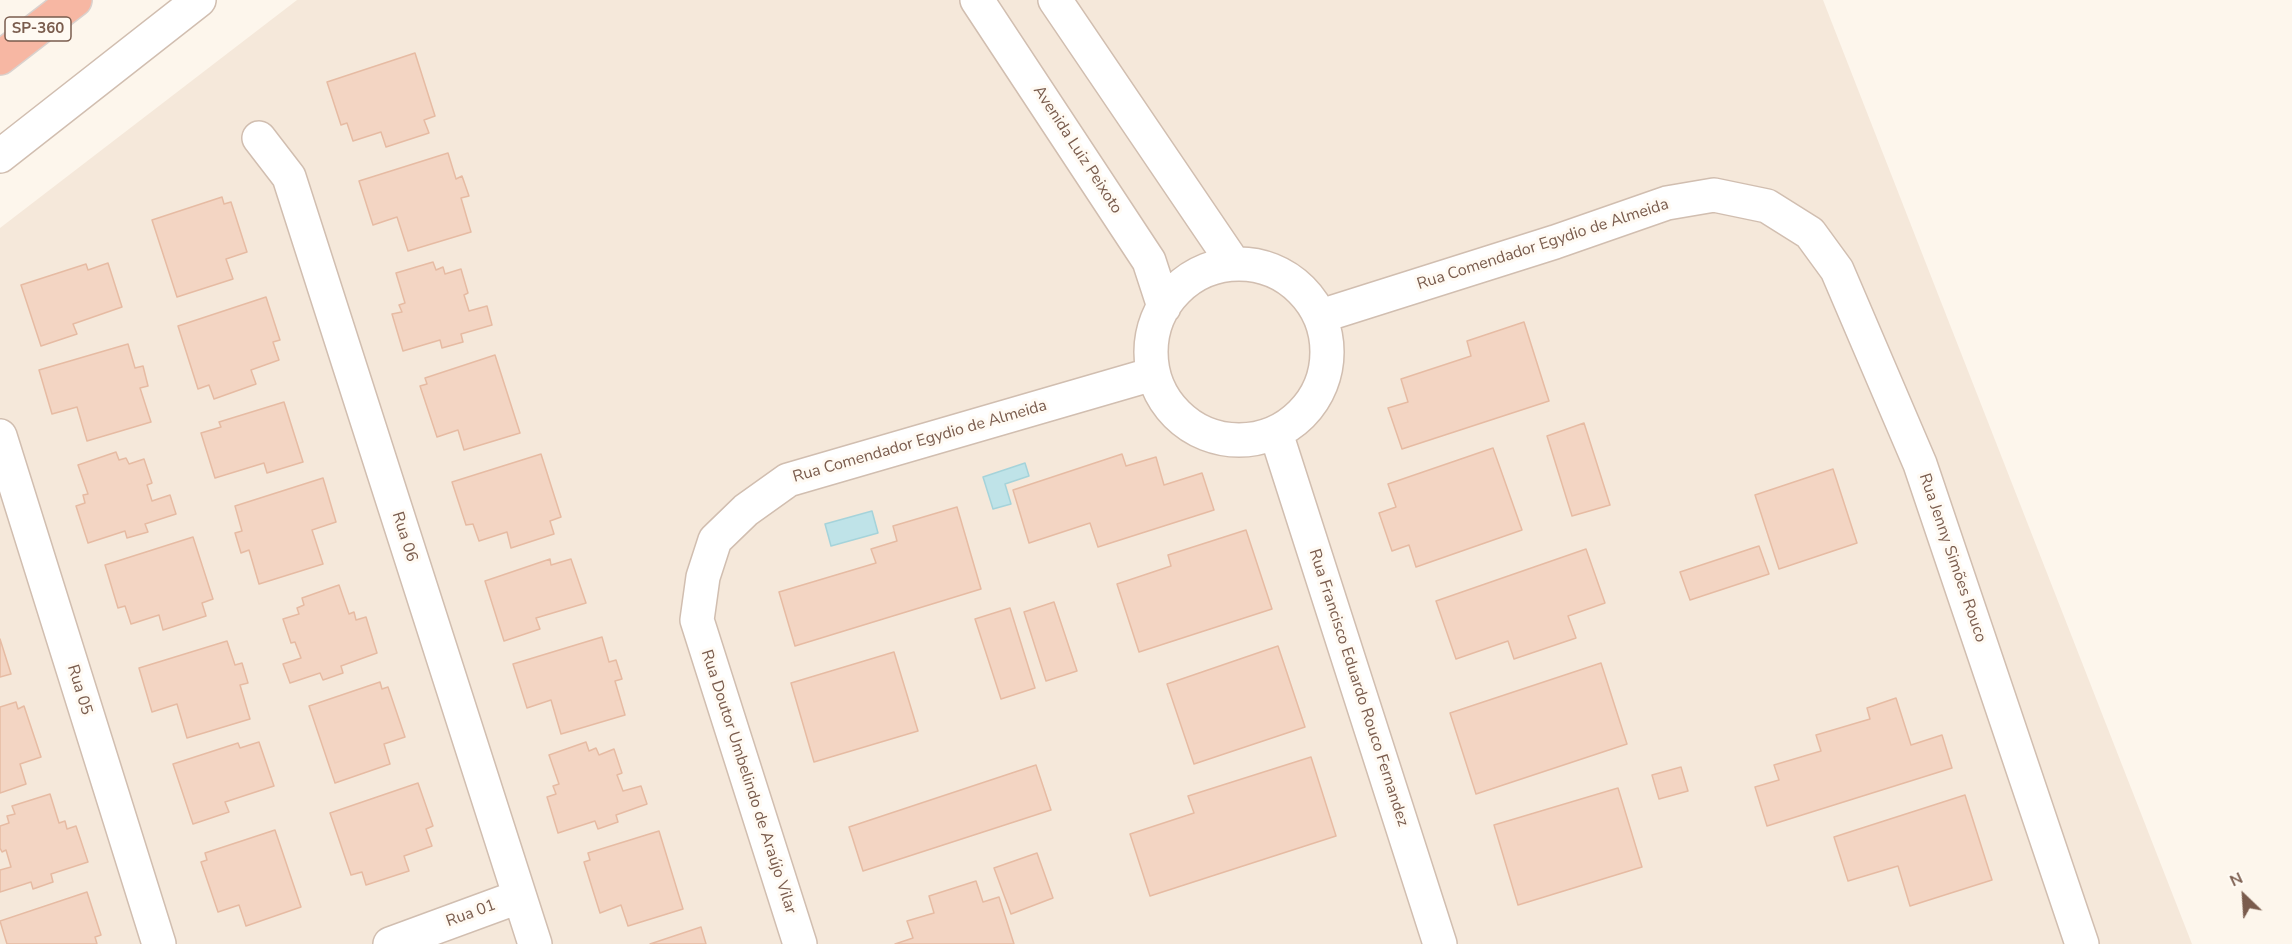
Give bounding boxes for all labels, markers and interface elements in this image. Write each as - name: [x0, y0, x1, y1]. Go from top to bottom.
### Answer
- road number: SP-360: [5, 17, 71, 41]
- street label: Avenida Luiz Peixoto: [1028, 82, 1126, 218]
- street label: Rua Comendador Egydio de Almeida: [1415, 195, 1671, 295]
- street label: Rua Comendador Egydio de Almeida: [791, 396, 1049, 488]
- street label: Rua Jenny Simões Rouco: [1914, 471, 1990, 645]
- street label: Rua 06: [387, 510, 421, 564]
- street label: Rua Francisco Eduardo Rouco Fernandez: [1304, 547, 1412, 829]
- street label: Rua Doutor Umbelindo de Araújo Vilar: [696, 648, 800, 916]
- street label: Rua 05: [62, 663, 96, 717]
- north arrow: [2214, 866, 2274, 926]
- text: N: [2226, 867, 2246, 892]
- street label: Rua 01: [444, 896, 498, 932]

